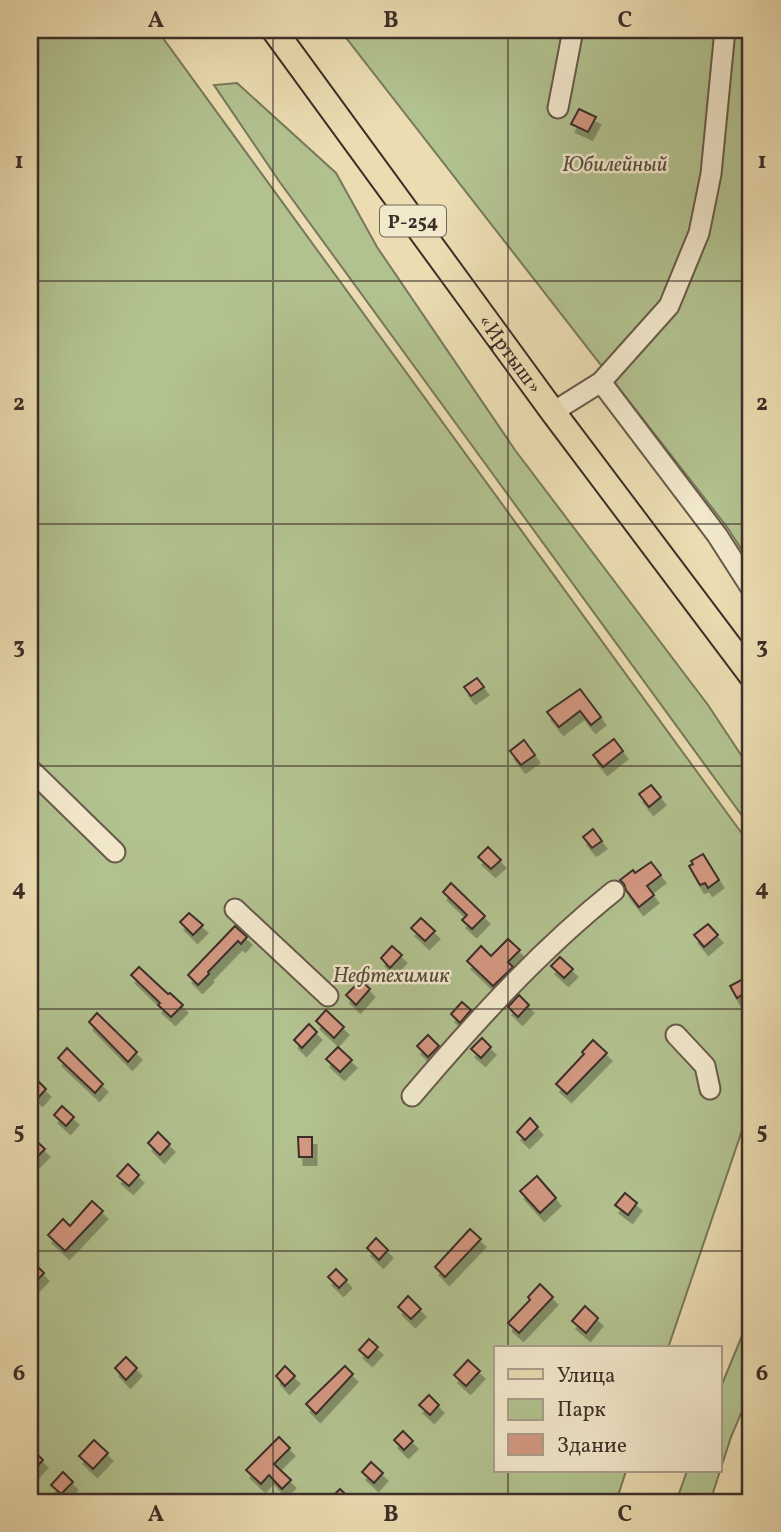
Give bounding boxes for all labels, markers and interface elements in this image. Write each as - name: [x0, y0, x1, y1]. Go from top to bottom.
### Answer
- text: A: [148, 5, 164, 37]
- text: B: [383, 5, 399, 37]
- text: C: [618, 5, 632, 37]
- text: 1: [14, 146, 24, 178]
- text: 1: [757, 146, 767, 178]
- park label: Юбилейный: [563, 151, 668, 180]
- road number: Р-254: [380, 206, 446, 236]
- street label: «Иртыш»: [470, 309, 548, 400]
- text: 2: [13, 388, 25, 420]
- text: 2: [756, 388, 768, 420]
- text: 3: [13, 631, 25, 663]
- text: 3: [756, 631, 768, 663]
- text: 4: [12, 873, 26, 905]
- text: 4: [755, 873, 769, 905]
- park label: Нефтехимик: [333, 962, 450, 991]
- text: 5: [13, 1116, 25, 1148]
- text: 5: [756, 1116, 768, 1148]
- legend: [494, 1346, 722, 1472]
- text: 6: [13, 1358, 25, 1390]
- text: 6: [756, 1358, 768, 1390]
- text: Улица: [557, 1362, 615, 1391]
- text: Парк: [557, 1396, 606, 1425]
- text: Здание: [557, 1432, 627, 1461]
- text: A: [148, 1499, 164, 1531]
- text: B: [383, 1499, 399, 1531]
- text: C: [618, 1499, 632, 1531]

